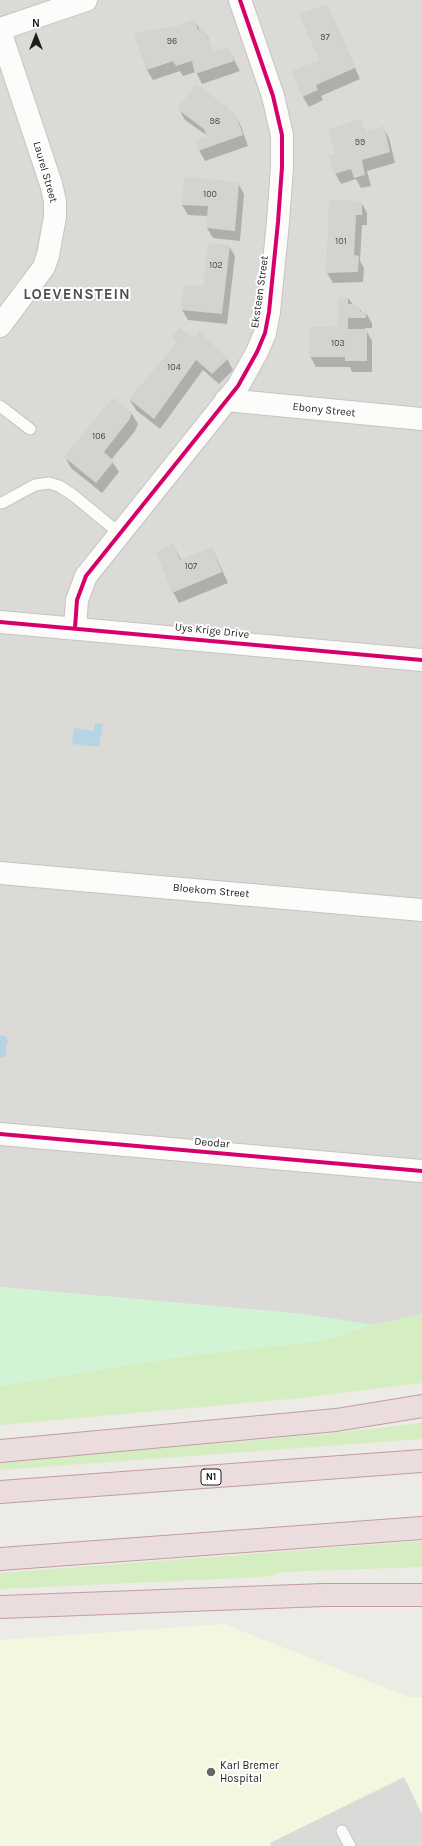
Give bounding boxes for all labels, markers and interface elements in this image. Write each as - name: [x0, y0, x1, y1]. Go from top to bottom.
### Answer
- north arrow: [16, 16, 56, 56]
- text: N: [32, 17, 40, 30]
- house number: 97: [320, 32, 330, 42]
- house number: 96: [167, 36, 177, 46]
- house number: 98: [210, 116, 220, 126]
- house number: 99: [355, 137, 365, 147]
- street label: Laurel Street: [30, 140, 60, 204]
- house number: 100: [203, 189, 217, 199]
- house number: 101: [335, 236, 347, 246]
- street label: Eksteen Street: [248, 255, 272, 329]
- house number: 102: [209, 260, 223, 270]
- district label: LOEVENSTEIN: [23, 286, 131, 304]
- house number: 103: [331, 338, 345, 348]
- house number: 104: [167, 362, 181, 372]
- street label: Ebony Street: [292, 400, 356, 420]
- house number: 106: [92, 431, 106, 441]
- house number: 107: [185, 561, 197, 571]
- street label: Uys Krige Drive: [174, 621, 250, 641]
- street label: Bloekom Street: [172, 881, 250, 901]
- street label: Deodar: [194, 1135, 230, 1151]
- road number: N1: [201, 1469, 221, 1485]
- place label: Karl Bremer Hospital: [220, 1759, 279, 1785]
- marker: Karl Bremer Hospital: [205, 1766, 217, 1778]

